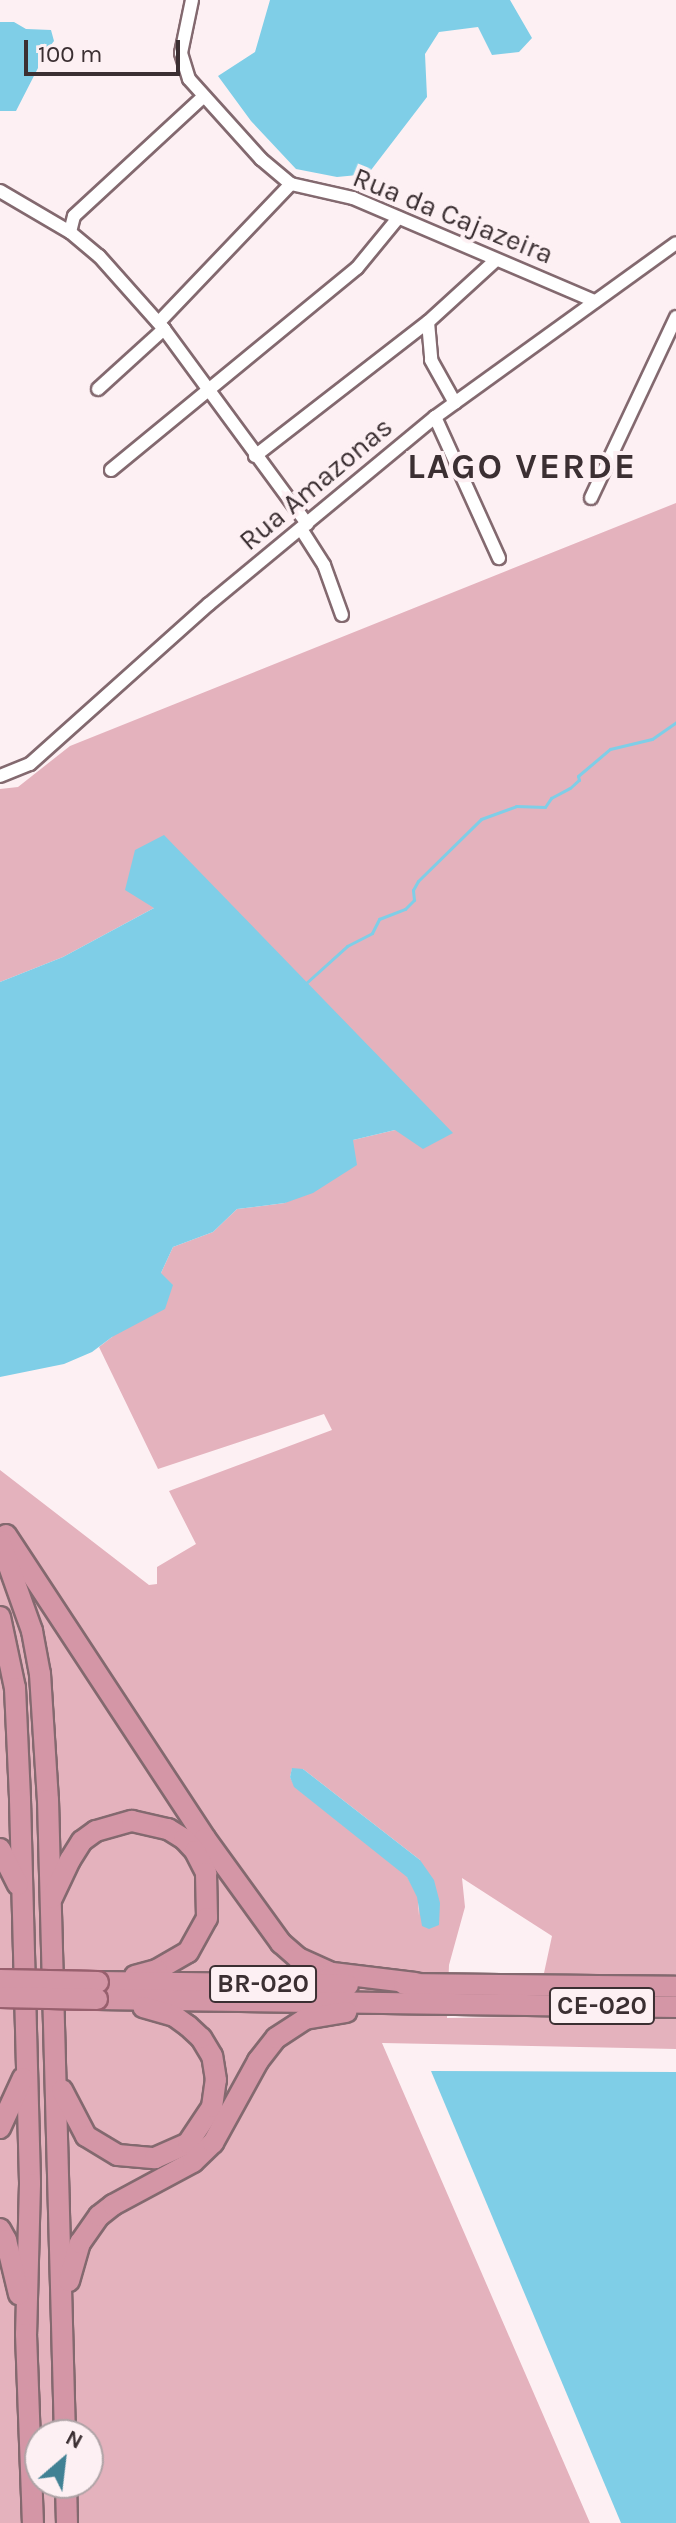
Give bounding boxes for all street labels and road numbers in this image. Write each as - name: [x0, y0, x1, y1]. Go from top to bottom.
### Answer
- street label: Rua da Cajazeira: [348, 161, 558, 271]
- street label: Rua Amazonas: [233, 410, 399, 558]
- road number: BR-020: [209, 1962, 317, 2006]
- road number: CE-020: [548, 1984, 656, 2028]

